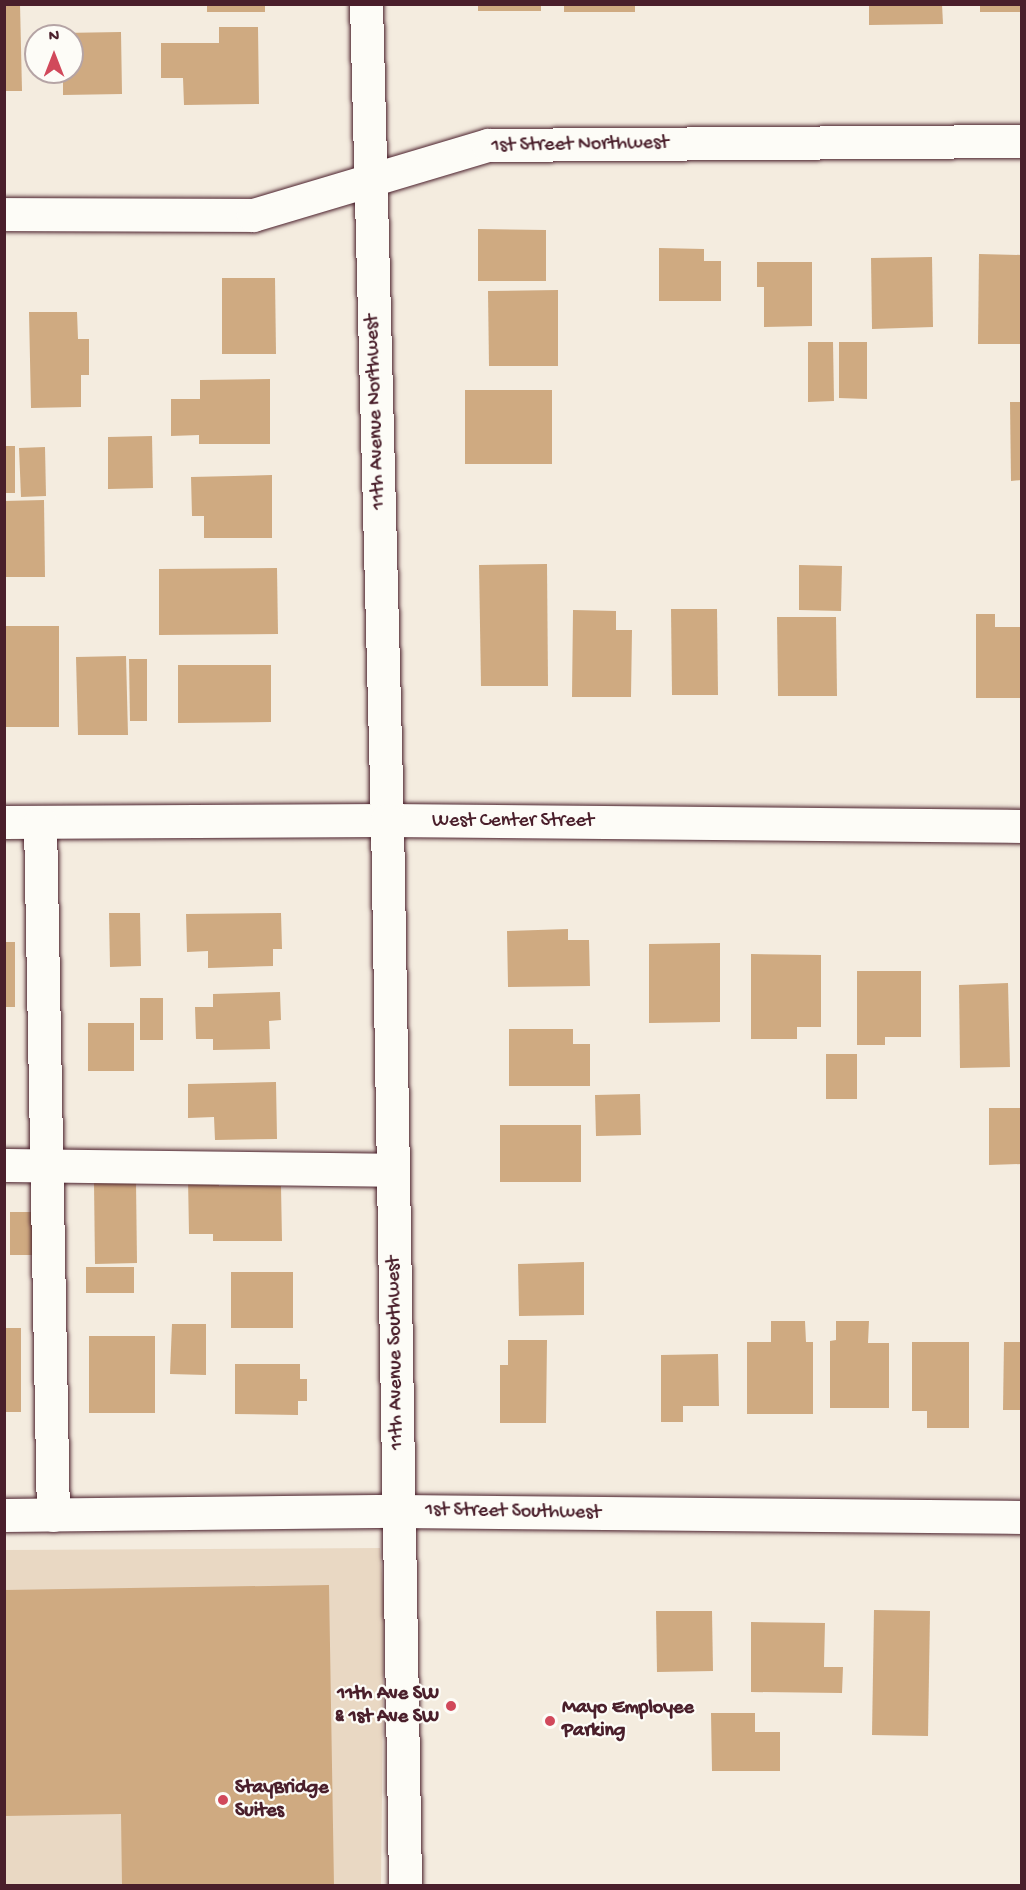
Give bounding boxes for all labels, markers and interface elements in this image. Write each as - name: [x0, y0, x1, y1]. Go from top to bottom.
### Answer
- north arrow: [24, 24, 84, 84]
- text: N: [49, 28, 59, 47]
- street label: 1st Street Northwest: [491, 131, 669, 159]
- street label: 11th Avenue Northwest: [361, 314, 391, 510]
- street label: West Center Street: [432, 809, 594, 833]
- street label: 11th Avenue Southwest: [382, 1256, 410, 1450]
- street label: 1st Street Southwest: [425, 1498, 601, 1526]
- place label: 11th Ave SW & 1st Ave SW: [335, 1682, 439, 1729]
- place label: Mayo Employee Parking: [562, 1697, 694, 1744]
- marker: 11th Ave SW & 1st Ave SW: [444, 1699, 458, 1713]
- marker: Mayo Employee Parking: [543, 1714, 557, 1728]
- place label: StayBridge Suites: [235, 1776, 328, 1823]
- marker: StayBridge Suites: [216, 1793, 230, 1807]

